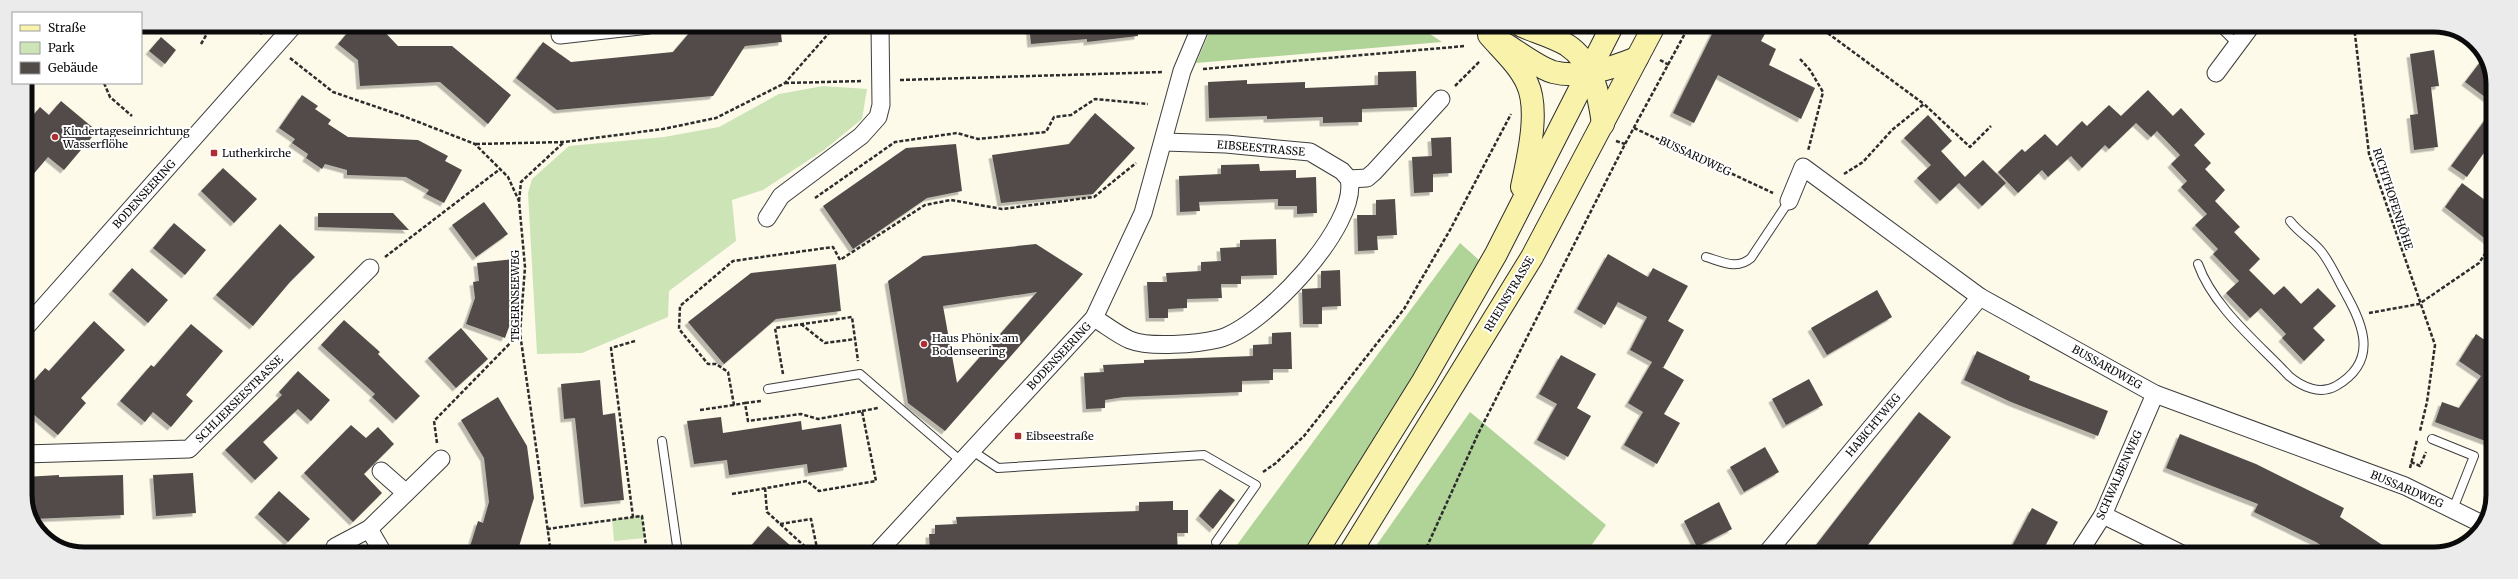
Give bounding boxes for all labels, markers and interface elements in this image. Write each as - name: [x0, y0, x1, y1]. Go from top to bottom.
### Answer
- legend: [12, 12, 142, 84]
- text: Straße: [48, 20, 86, 35]
- text: Park: [48, 40, 75, 55]
- text: Gebäude: [48, 60, 98, 75]
- place label: Kindertageseinrichtung Wasserflöhe: [62, 124, 190, 151]
- marker: Kindertageseinrichtung Wasserflöhe: [50, 132, 60, 142]
- street label: BUSSARDWEG: [1657, 133, 1733, 179]
- street label: EIBSEESTRASSE: [1216, 137, 1306, 159]
- place label: Lutherkirche: [222, 146, 291, 160]
- street label: RICHTHOFENHÖHE: [2370, 146, 2416, 252]
- marker: Lutherkirche: [209, 148, 219, 158]
- street label: BODENSEERING: [110, 157, 178, 231]
- street label: TEGERNSEEWEG: [508, 250, 522, 342]
- street label: RHEINSTRASSE: [1481, 254, 1537, 334]
- street label: BODENSEERING: [1024, 319, 1094, 393]
- place label: Haus Phönix am Bodenseering: [932, 331, 1019, 358]
- marker: Haus Phönix am Bodenseering: [919, 339, 929, 349]
- street label: BUSSARDWEG: [2070, 342, 2145, 392]
- street label: SCHLIERSEESTRASSE: [192, 352, 286, 446]
- street label: HABICHTWEG: [1843, 391, 1903, 459]
- street label: SCHWALBENWEG: [2093, 428, 2145, 522]
- place label: Eibseestraße: [1026, 429, 1094, 443]
- marker: Eibseestraße: [1013, 431, 1023, 441]
- street label: BUSSARDWEG: [2368, 467, 2446, 511]

